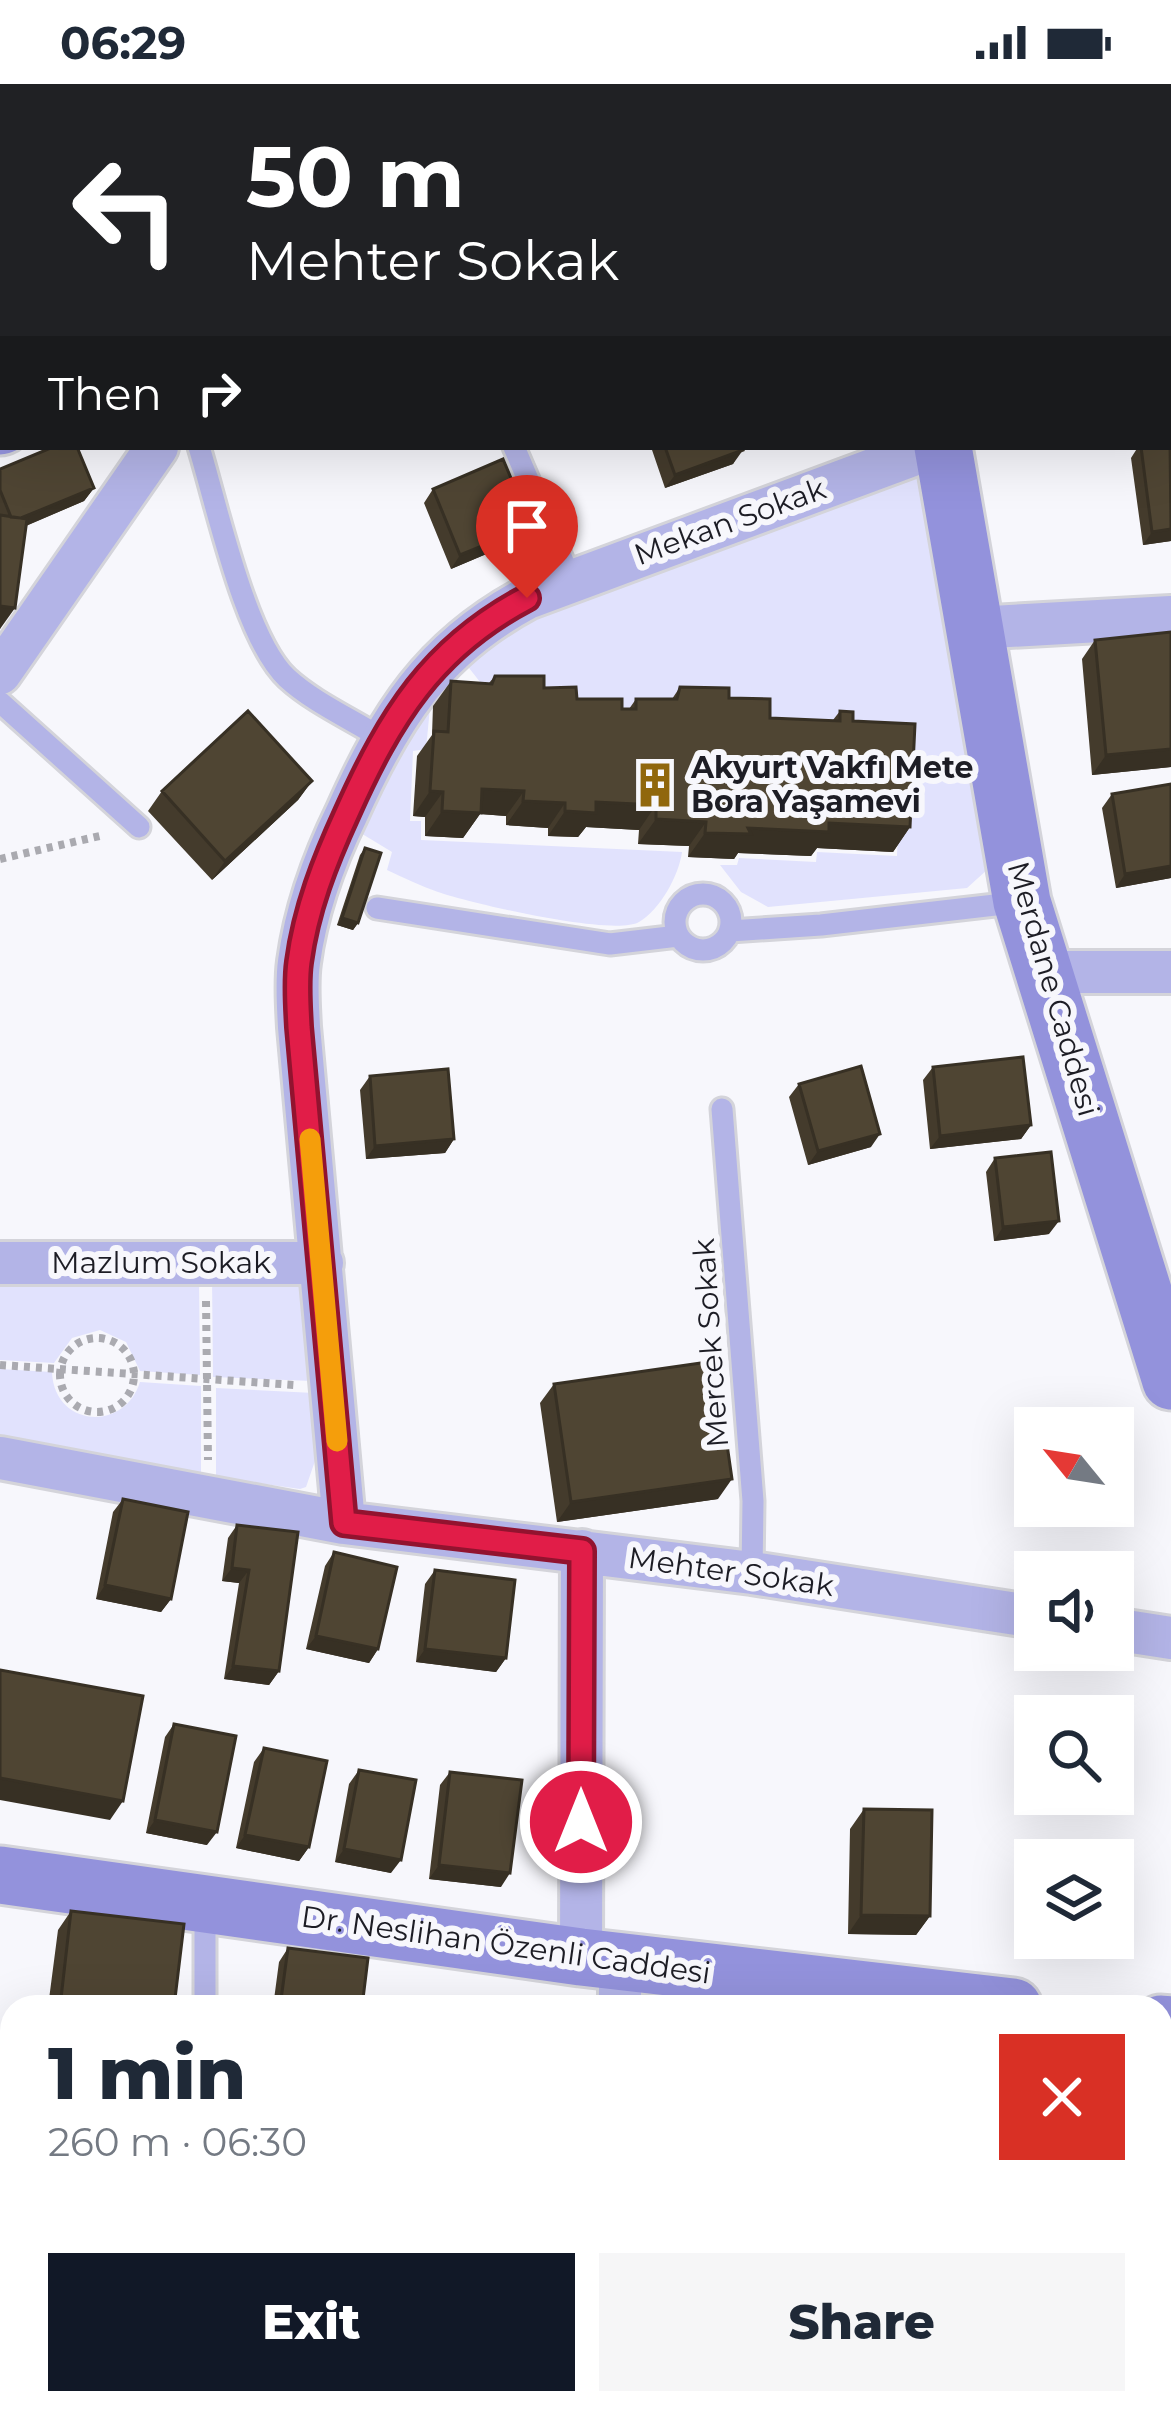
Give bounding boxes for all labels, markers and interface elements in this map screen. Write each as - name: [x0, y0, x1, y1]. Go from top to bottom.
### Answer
- text: 06:29: [60, 15, 186, 70]
- text: 50 m: [246, 126, 465, 228]
- icon: left: [48, 132, 204, 288]
- text: Mehter Sokak: [246, 228, 619, 294]
- icon: right: [186, 360, 252, 426]
- text: Then: [48, 366, 162, 421]
- street label: Mekan Sokak: [629, 470, 831, 573]
- pin: [476, 475, 578, 598]
- icon: arrive: [494, 493, 560, 559]
- place label: Akyurt Vakfı Mete Bora Yaşamevi: [690, 749, 974, 820]
- building icon: Akyurt Vakfı Mete Bora Yaşamevi: [630, 760, 680, 810]
- street label: Merdane Caddesi: [999, 857, 1108, 1120]
- street label: Mercek Sokak: [685, 1237, 736, 1449]
- street label: Mazlum Sokak: [51, 1244, 271, 1281]
- north arrow: [1014, 1407, 1134, 1527]
- map controls: [1014, 1407, 1134, 1959]
- street label: Mehter Sokak: [626, 1539, 836, 1604]
- button: sound: [1014, 1551, 1134, 1671]
- button: search: [1014, 1695, 1134, 1815]
- position arrow: [518, 1759, 644, 1885]
- button: layers: [1014, 1839, 1134, 1959]
- street label: Dr. Neslihan Özenli Caddesi: [299, 1897, 713, 1992]
- text: 1 min: [48, 2029, 246, 2117]
- button: close: [999, 2034, 1125, 2160]
- text: 260 m · 06:30: [48, 2118, 307, 2166]
- button: Exit: [48, 2253, 575, 2391]
- button: Share: [599, 2253, 1125, 2391]

